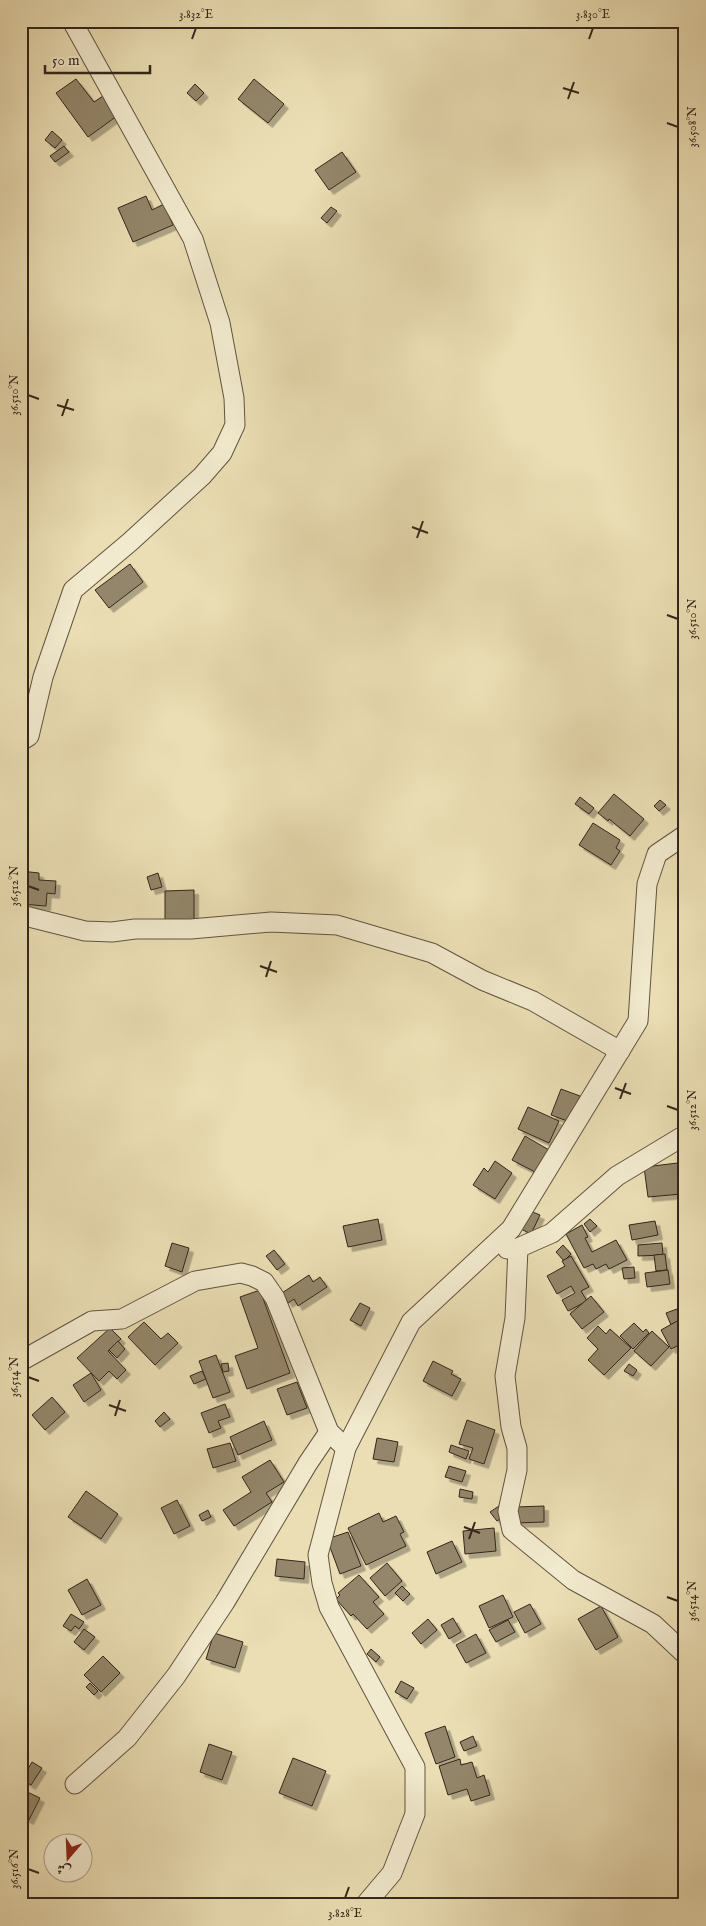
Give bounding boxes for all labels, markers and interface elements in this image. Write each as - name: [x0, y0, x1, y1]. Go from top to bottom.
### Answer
- text: 3.832°E: [179, 7, 213, 22]
- text: 3.830°E: [576, 7, 610, 22]
- scale bar: [45, 42, 150, 74]
- text: 50 m: [52, 51, 80, 70]
- text: 36.508°N: [685, 106, 700, 148]
- text: 36.510°N: [7, 374, 22, 415]
- text: 36.510°N: [685, 598, 700, 639]
- text: 36.512°N: [7, 865, 22, 906]
- text: 36.512°N: [685, 1089, 700, 1130]
- text: 36.514°N: [7, 1356, 22, 1398]
- text: 36.514°N: [685, 1580, 700, 1622]
- north arrow: [42, 1834, 92, 1884]
- text: 36.516°N: [7, 1848, 22, 1889]
- text: ش: [54, 1859, 74, 1880]
- text: 3.828°E: [328, 1906, 362, 1921]

